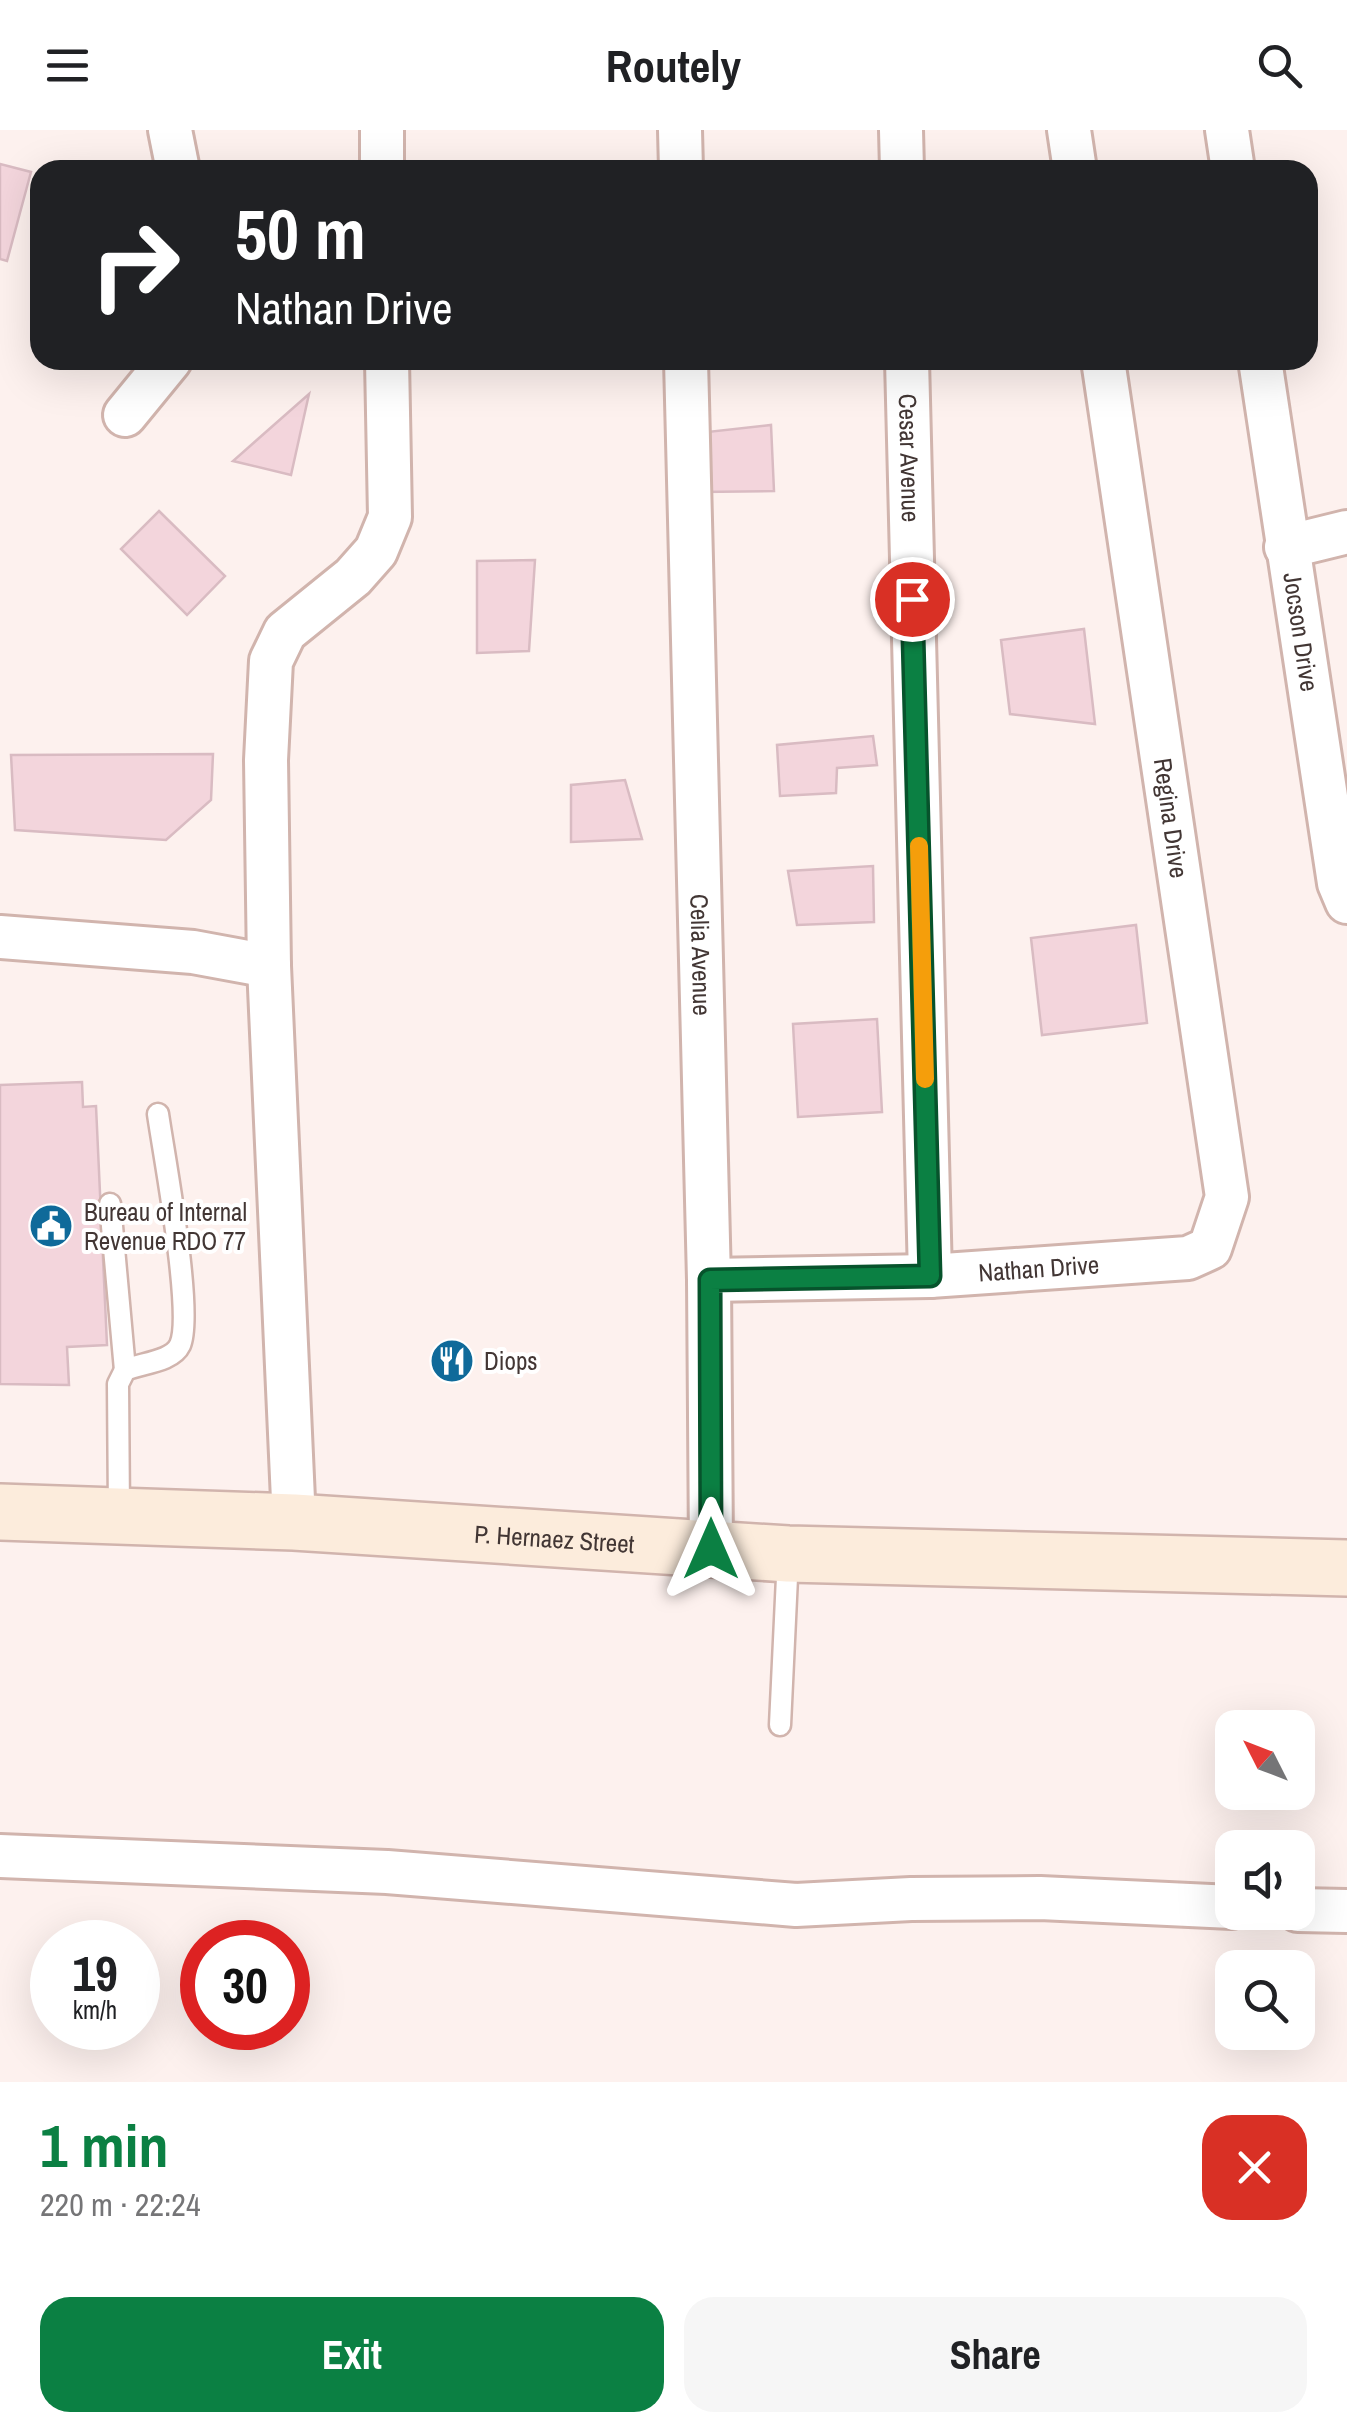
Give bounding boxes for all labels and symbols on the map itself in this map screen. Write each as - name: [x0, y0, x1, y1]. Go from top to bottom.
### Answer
- street label: Cesar Avenue: [891, 393, 928, 523]
- pin: [870, 557, 955, 642]
- street label: Jocson Drive: [1275, 570, 1327, 694]
- street label: Regina Drive: [1146, 756, 1196, 880]
- street label: Celia Avenue: [682, 894, 719, 1016]
- place label: Bureau of Internal Revenue RDO 77: [84, 1195, 247, 1258]
- public building icon: Bureau of Internal Revenue RDO 77: [28, 1203, 74, 1249]
- street label: Nathan Drive: [977, 1247, 1100, 1290]
- restaurant icon: Diops: [429, 1338, 475, 1384]
- place label: Diops: [484, 1344, 538, 1378]
- position arrow: [659, 1497, 763, 1601]
- street label: P. Hernaez Street: [473, 1517, 636, 1561]
- north arrow: [1215, 1710, 1315, 1810]
- speed limit sign: 30: [180, 1920, 310, 2050]

